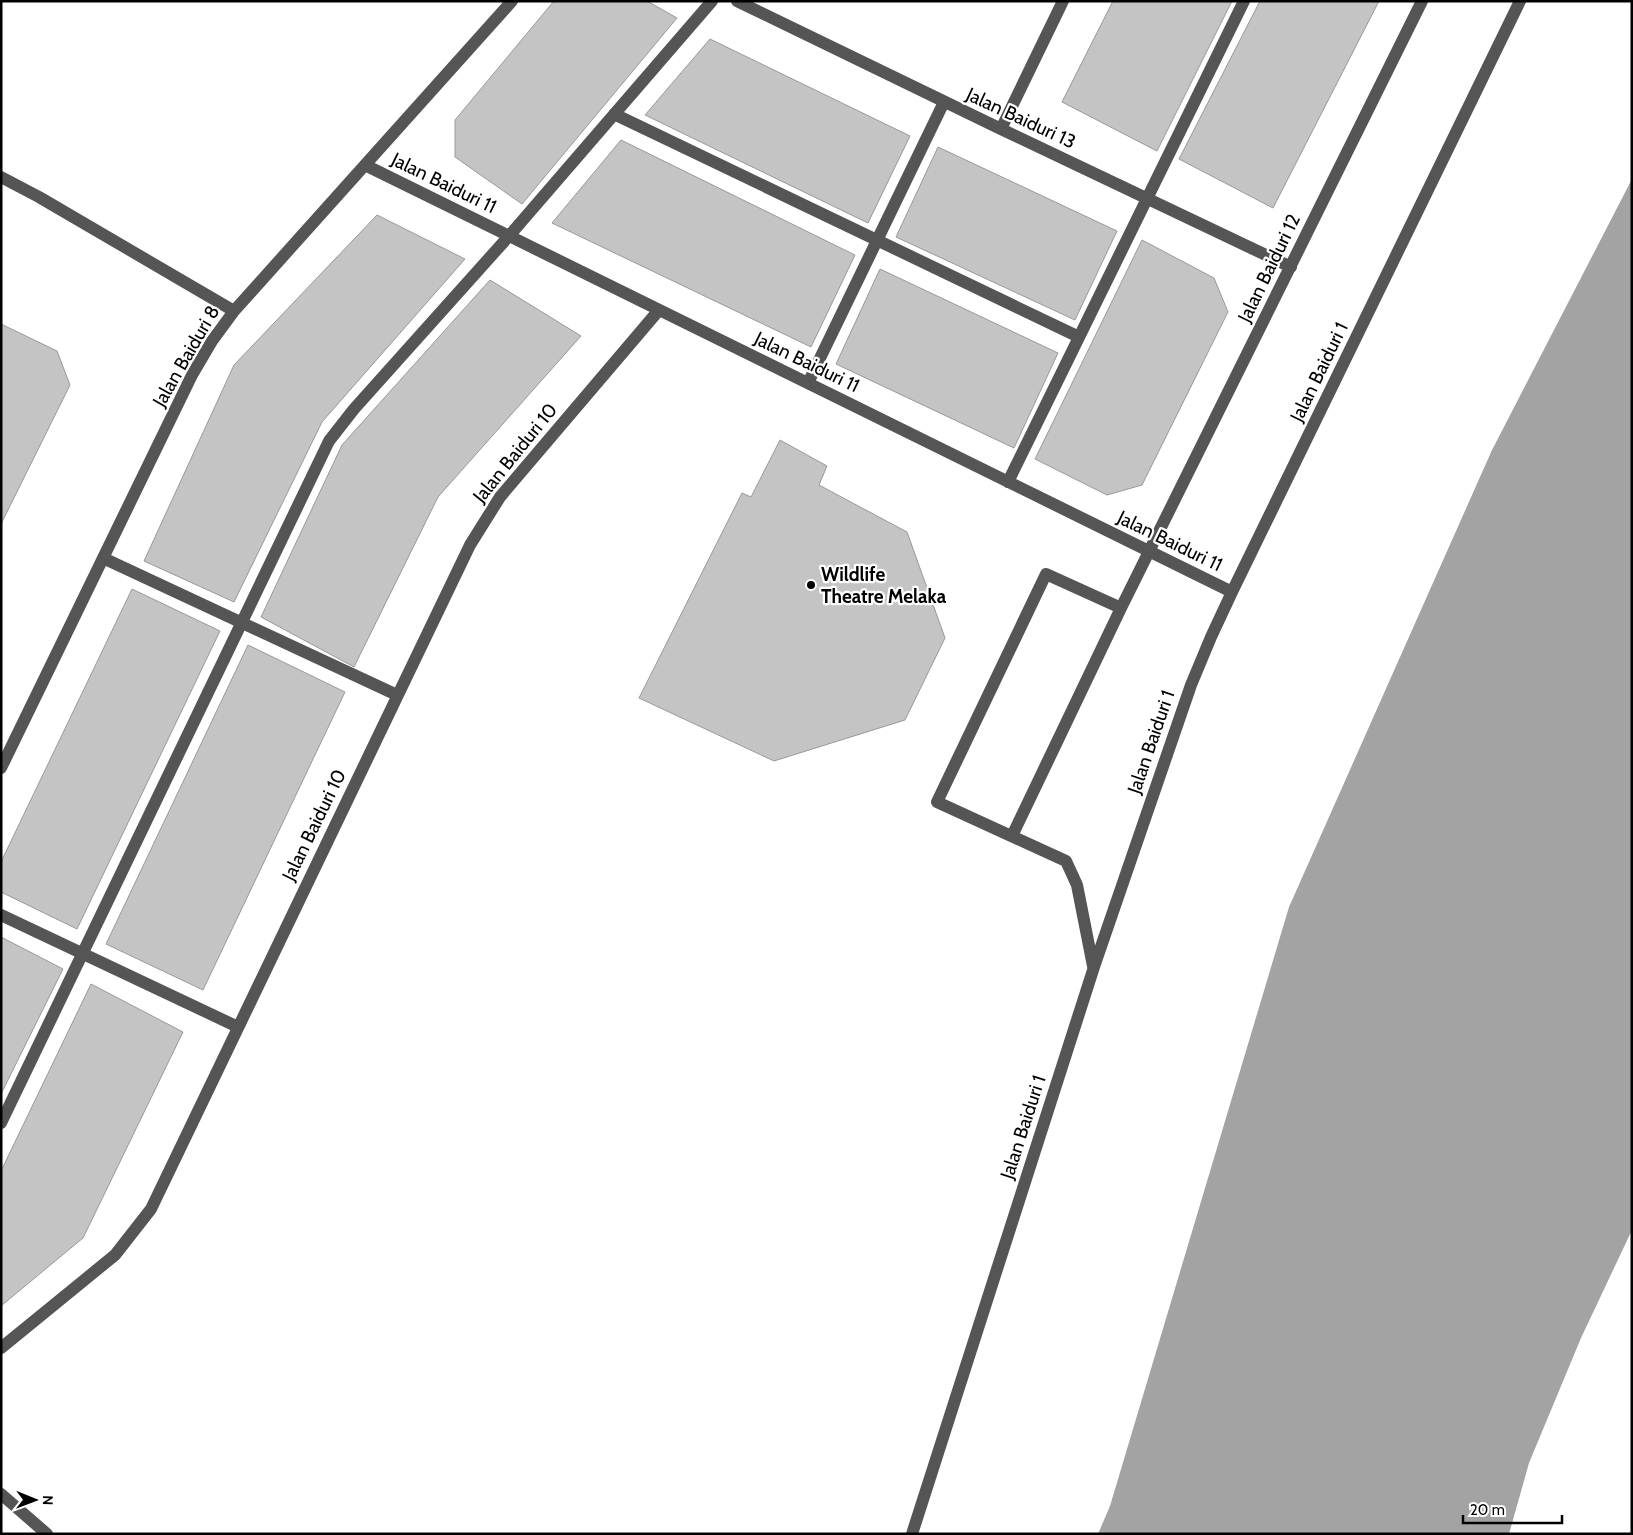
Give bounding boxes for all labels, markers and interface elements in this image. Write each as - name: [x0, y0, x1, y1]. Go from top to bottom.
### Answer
- street label: Jalan Baiduri 13: [962, 82, 1079, 153]
- street label: Jalan Baiduri 11: [387, 147, 500, 218]
- street label: Jalan Baiduri 12: [1232, 210, 1305, 327]
- street label: Jalan Baiduri 8: [147, 301, 224, 412]
- street label: Jalan Baiduri 1: [1285, 319, 1353, 426]
- street label: Jalan Baiduri 11: [750, 326, 863, 397]
- street label: Jalan Baiduri 10: [467, 399, 562, 508]
- street label: Jalan Baiduri 11: [1113, 505, 1226, 576]
- place label: Wildlife Theatre Melaka: [821, 563, 947, 608]
- marker: Wildlife Theatre Melaka: [805, 579, 817, 591]
- street label: Jalan Baiduri 1: [1122, 687, 1179, 798]
- street label: Jalan Baiduri 10: [277, 766, 351, 885]
- street label: Jalan Baiduri 1: [995, 1072, 1051, 1183]
- north arrow: [10, 1475, 60, 1525]
- scale bar: [1463, 1492, 1562, 1524]
- text: N: [39, 1495, 57, 1505]
- text: 20 m: [1470, 1501, 1505, 1519]

